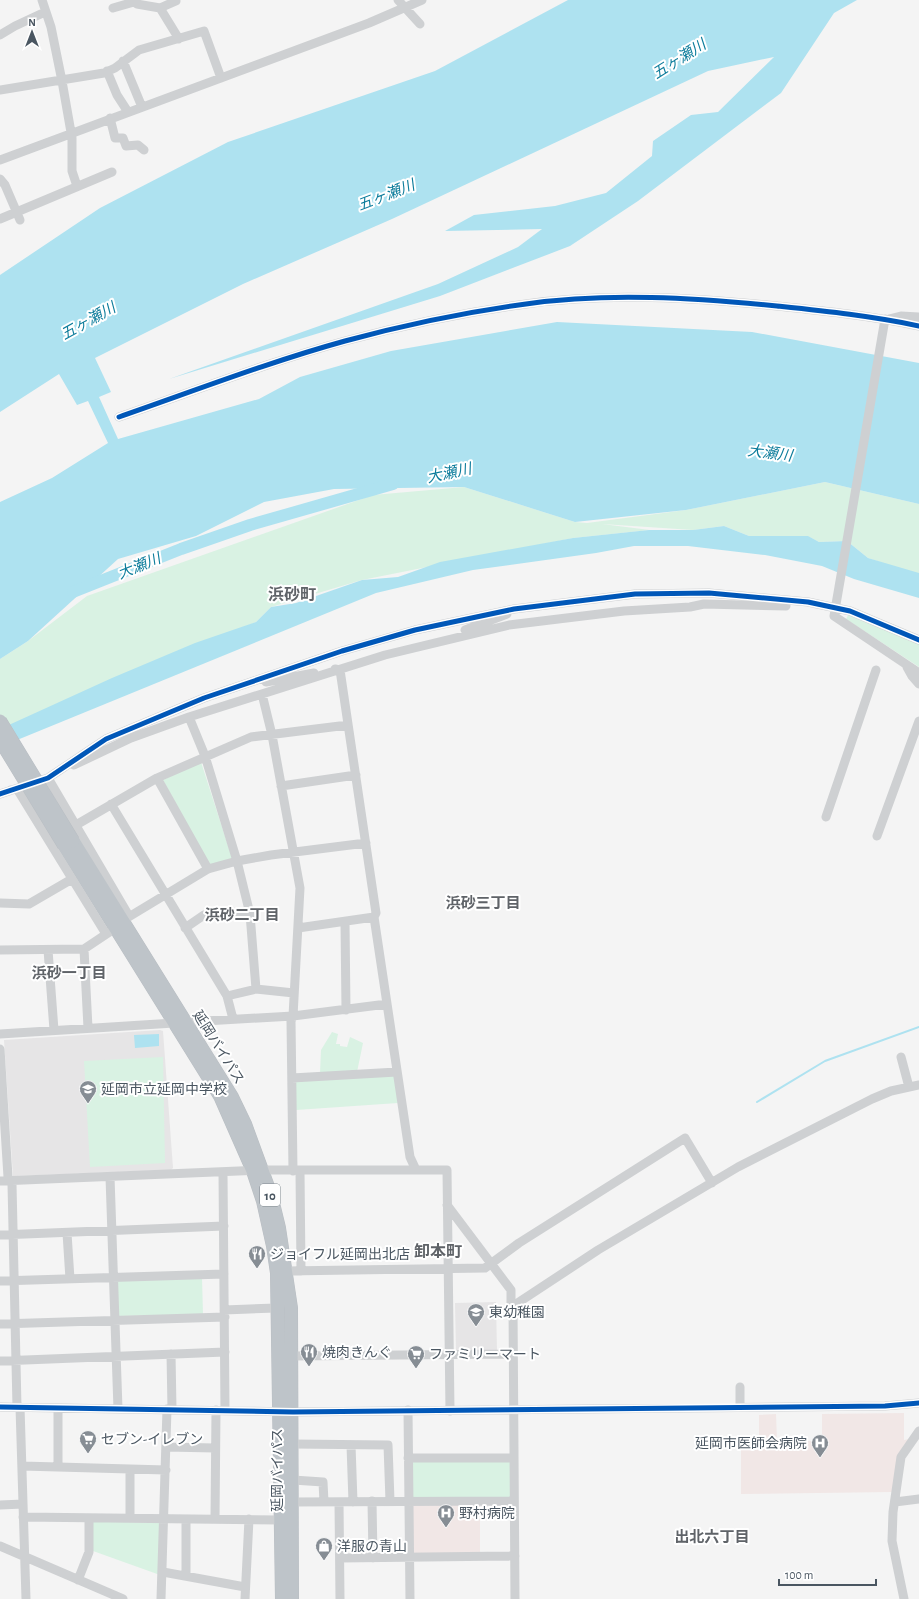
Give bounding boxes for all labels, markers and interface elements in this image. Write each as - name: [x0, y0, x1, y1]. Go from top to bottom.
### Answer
- north arrow: [12, 12, 52, 52]
- text: N: [28, 17, 36, 28]
- water label: 五ヶ瀬川: [649, 35, 710, 82]
- water label: 五ヶ瀬川: [355, 176, 419, 213]
- water label: 五ヶ瀬川: [58, 298, 120, 343]
- water label: 大瀬川: [747, 442, 795, 464]
- water label: 大瀬川: [425, 460, 475, 486]
- water label: 大瀬川: [115, 549, 165, 582]
- district label: 浜砂町: [268, 586, 316, 603]
- district label: 浜砂三丁目: [445, 895, 521, 911]
- district label: 浜砂二丁目: [204, 907, 280, 923]
- district label: 浜砂一丁目: [31, 965, 107, 981]
- street label: 延岡バイパス: [190, 1008, 247, 1087]
- school or university icon: 延岡市立延岡中学校: [78, 1079, 98, 1104]
- place label: 延岡市立延岡中学校: [101, 1082, 227, 1097]
- road number: 10: [260, 1184, 280, 1206]
- district label: 卸本町: [414, 1243, 462, 1260]
- restaurant icon: ジョイフル延岡出北店: [247, 1244, 267, 1269]
- place label: ジョイフル延岡出北店: [270, 1246, 410, 1262]
- school or university icon: 東幼稚園: [466, 1302, 486, 1327]
- place label: 東幼稚園: [489, 1305, 545, 1320]
- restaurant icon: 焼肉きんぐ: [299, 1342, 319, 1367]
- supermarket icon: ファミリーマート: [406, 1344, 426, 1369]
- place label: 焼肉きんぐ: [322, 1345, 392, 1360]
- place label: ファミリーマート: [429, 1348, 541, 1362]
- street label: 延岡バイパス: [270, 1428, 285, 1512]
- supermarket icon: セブン-イレブン: [78, 1429, 98, 1454]
- place label: セブン-イレブン: [101, 1431, 203, 1447]
- hospital icon: 延岡市医師会病院: [810, 1433, 830, 1458]
- place label: 延岡市医師会病院: [695, 1436, 807, 1451]
- hospital icon: 野村病院: [436, 1503, 456, 1528]
- place label: 野村病院: [459, 1505, 515, 1521]
- district label: 出北六丁目: [674, 1529, 750, 1545]
- shop icon: 洋服の青山: [314, 1536, 334, 1561]
- place label: 洋服の青山: [337, 1539, 407, 1554]
- scale bar: [779, 1561, 876, 1587]
- text: 100 m: [785, 1569, 813, 1581]

